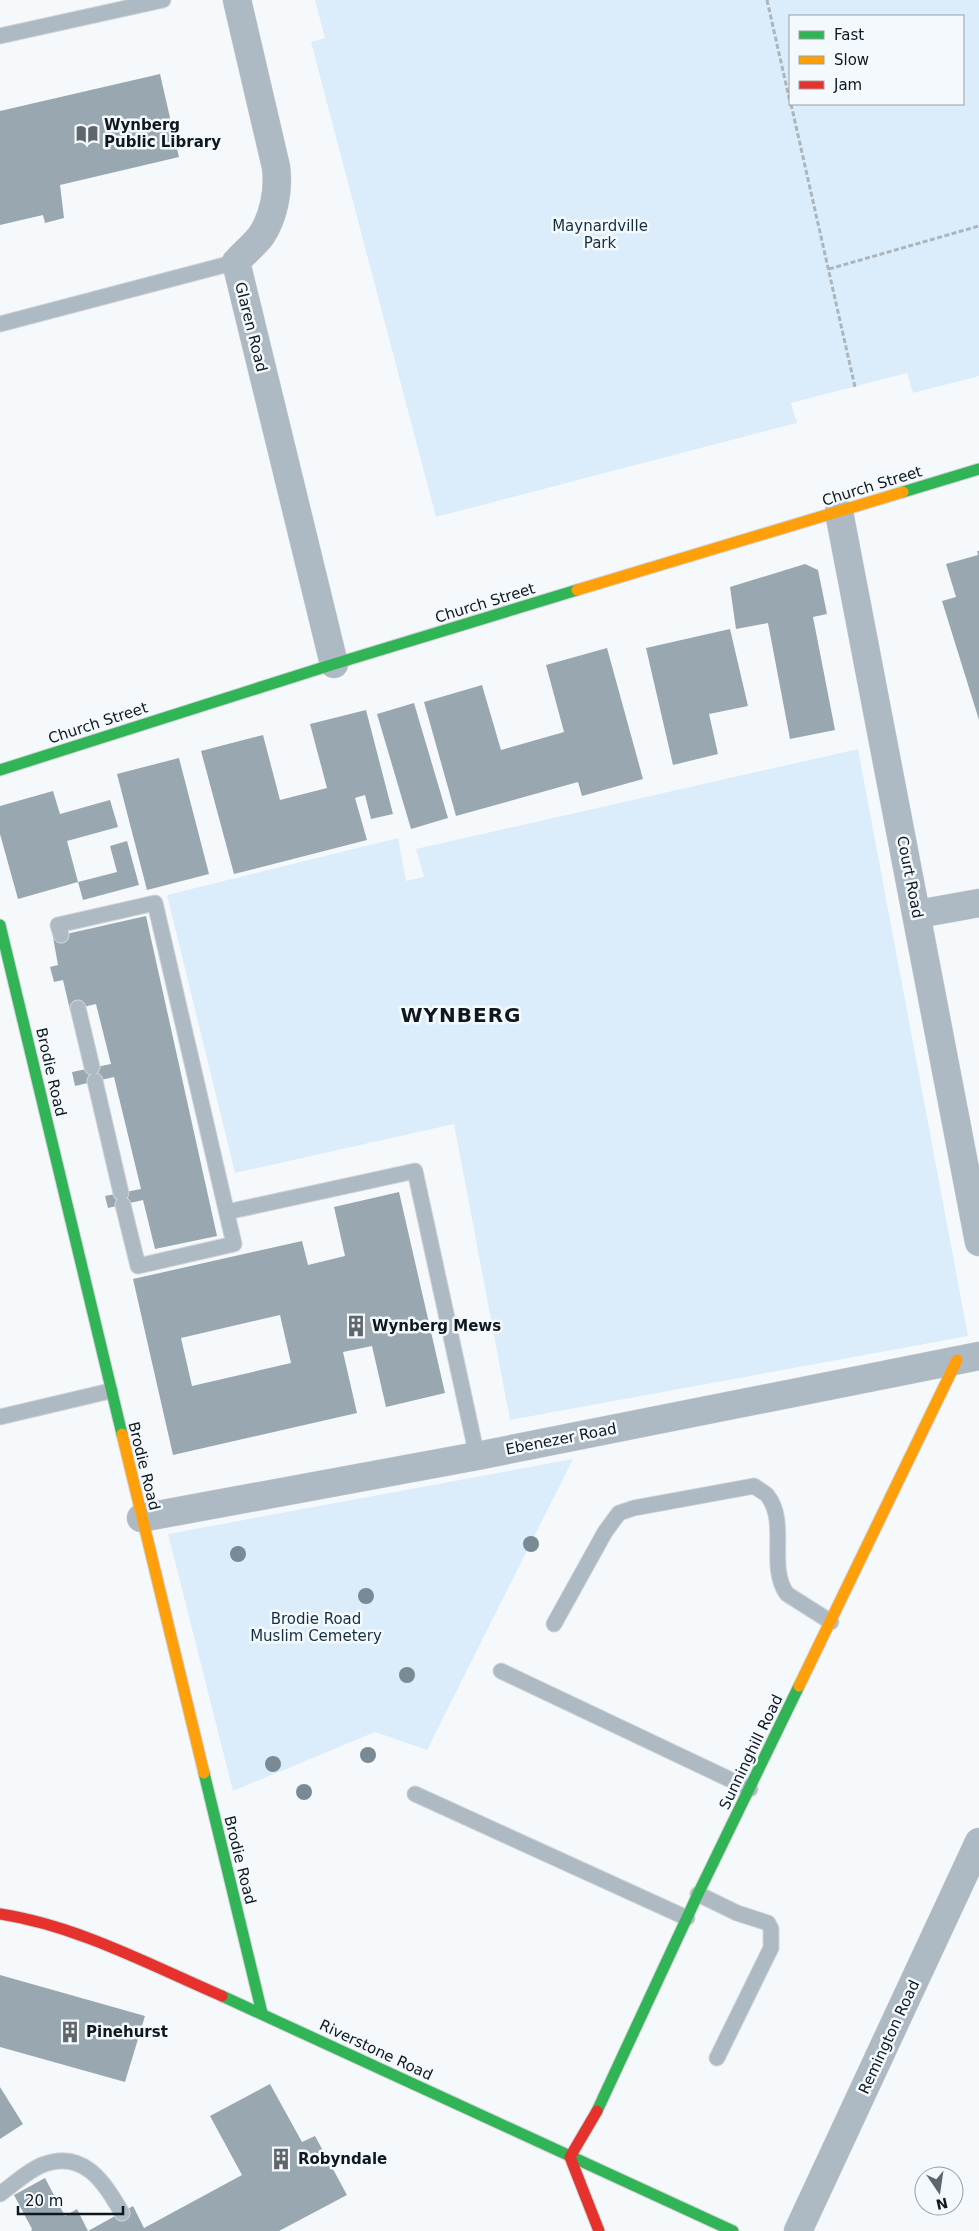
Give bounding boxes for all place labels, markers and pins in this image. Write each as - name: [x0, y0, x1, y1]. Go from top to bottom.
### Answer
- place label: Wynberg Public Library: [104, 116, 221, 151]
- library icon: Wynberg Public Library: [74, 121, 100, 147]
- building icon: Wynberg Mews: [343, 1313, 369, 1339]
- place label: Wynberg Mews: [372, 1317, 501, 1335]
- building icon: Pinehurst: [57, 2019, 83, 2045]
- place label: Pinehurst: [86, 2023, 168, 2041]
- building icon: Robyndale: [268, 2146, 294, 2172]
- place label: Robyndale: [298, 2150, 387, 2168]

